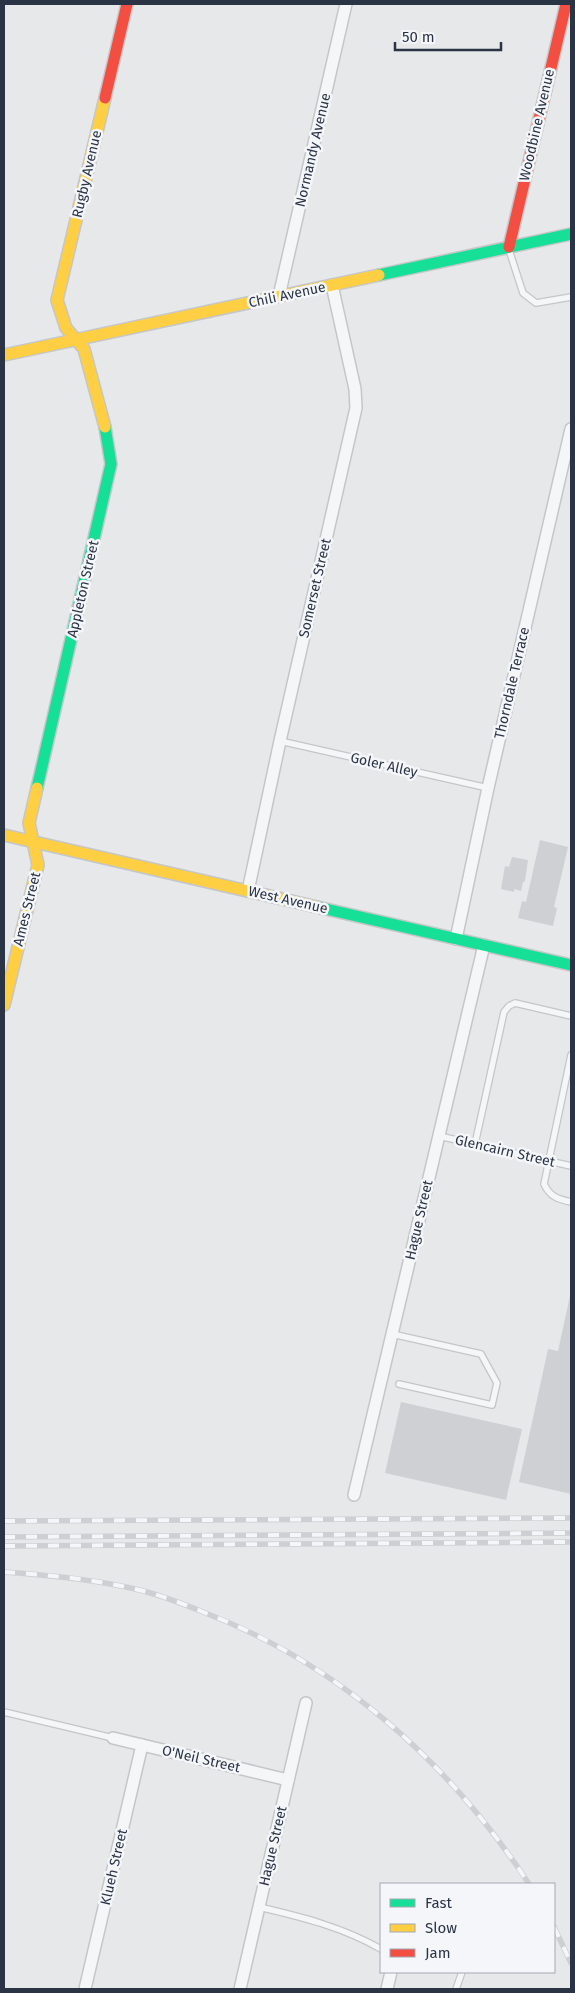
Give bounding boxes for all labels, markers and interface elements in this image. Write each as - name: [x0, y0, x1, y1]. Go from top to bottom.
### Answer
- scale bar: [395, 20, 501, 52]
- text: 50 m: [402, 28, 435, 46]
- street label: Woodbine Avenue: [516, 67, 558, 183]
- street label: Normandy Avenue: [292, 91, 334, 209]
- street label: Rugby Avenue: [69, 129, 105, 219]
- street label: Chili Avenue: [247, 279, 327, 311]
- street label: Somerset Street: [295, 536, 335, 639]
- street label: Appleton Street: [64, 538, 103, 639]
- street label: Thorndale Terrace: [491, 625, 533, 741]
- street label: Goler Alley: [349, 749, 419, 781]
- street label: Ames Street: [10, 869, 45, 948]
- street label: West Avenue: [247, 883, 329, 917]
- street label: Glencairn Street: [453, 1131, 558, 1171]
- street label: Hague Street: [402, 1177, 437, 1262]
- street label: O'Neil Street: [160, 1742, 243, 1776]
- street label: Hague Street: [256, 1803, 291, 1888]
- street label: Klueh Street: [97, 1826, 131, 1907]
- legend: [380, 1883, 555, 1973]
- text: Fast: [425, 1894, 452, 1912]
- text: Slow: [425, 1919, 457, 1937]
- text: Jam: [425, 1944, 451, 1962]

